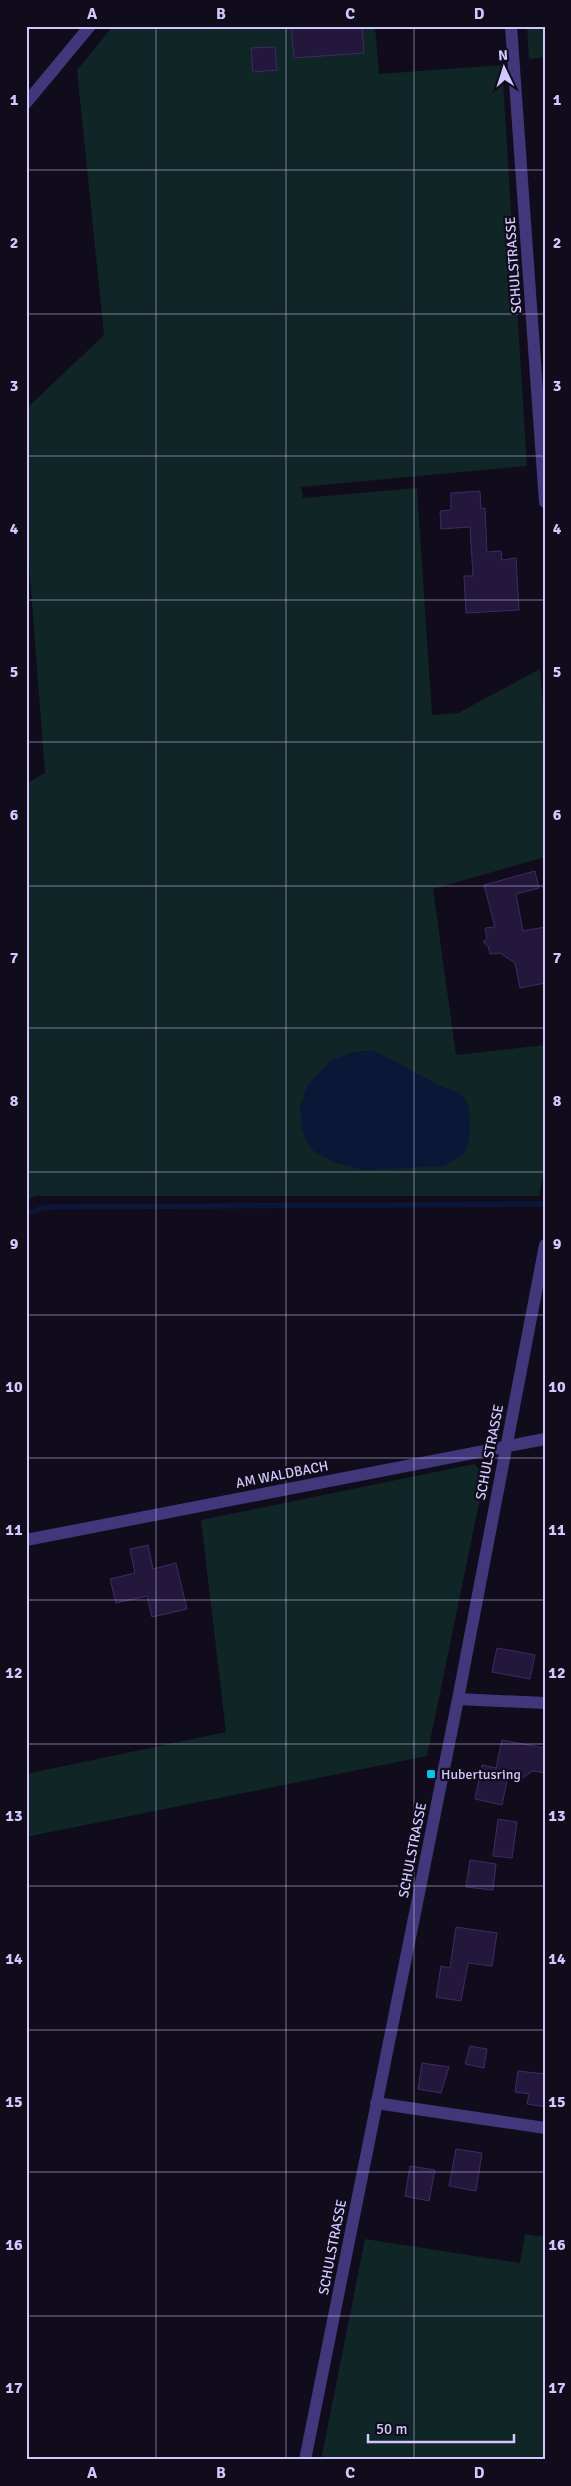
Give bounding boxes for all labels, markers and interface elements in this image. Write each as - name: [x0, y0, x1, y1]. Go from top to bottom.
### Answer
- text: A: [87, 4, 98, 24]
- text: B: [216, 4, 226, 24]
- text: C: [345, 4, 355, 24]
- text: D: [474, 4, 485, 24]
- north arrow: [478, 42, 528, 92]
- text: N: [498, 47, 509, 64]
- text: 1: [10, 90, 19, 110]
- text: 1: [553, 90, 562, 110]
- street label: SCHULSTRASSE: [502, 216, 525, 314]
- text: 2: [10, 233, 18, 253]
- text: 2: [553, 233, 561, 253]
- text: 3: [10, 376, 18, 396]
- text: 3: [553, 376, 561, 396]
- text: 4: [10, 519, 19, 539]
- text: 4: [553, 519, 562, 539]
- text: 5: [10, 662, 18, 682]
- text: 5: [553, 662, 561, 682]
- text: 6: [10, 805, 19, 825]
- text: 6: [553, 805, 562, 825]
- text: 7: [10, 948, 19, 968]
- text: 7: [553, 948, 562, 968]
- text: 8: [10, 1091, 19, 1111]
- text: 8: [553, 1091, 562, 1111]
- text: 9: [10, 1234, 19, 1254]
- text: 9: [553, 1234, 562, 1254]
- text: 10: [5, 1377, 23, 1397]
- text: 10: [548, 1377, 566, 1397]
- street label: SCHULSTRASSE: [472, 1403, 507, 1501]
- street label: AM WALDBACH: [234, 1457, 330, 1492]
- text: 11: [5, 1520, 23, 1540]
- text: 11: [548, 1520, 566, 1540]
- text: 12: [5, 1663, 23, 1683]
- text: 12: [548, 1663, 566, 1683]
- place label: Hubertusring: [441, 1766, 521, 1783]
- marker: Hubertusring: [425, 1768, 437, 1780]
- street label: SCHULSTRASSE: [395, 1801, 430, 1899]
- text: 13: [5, 1806, 23, 1826]
- text: 13: [548, 1806, 566, 1826]
- text: 14: [5, 1949, 23, 1969]
- text: 14: [548, 1949, 566, 1969]
- text: 15: [5, 2092, 23, 2112]
- text: 15: [548, 2092, 566, 2112]
- street label: SCHULSTRASSE: [315, 2198, 350, 2296]
- text: 16: [5, 2235, 23, 2255]
- text: 16: [548, 2235, 566, 2255]
- text: 17: [5, 2378, 23, 2398]
- text: 17: [548, 2378, 566, 2398]
- scale bar: [368, 2411, 515, 2443]
- text: 50 m: [376, 2420, 407, 2438]
- text: A: [87, 2463, 98, 2483]
- text: B: [216, 2463, 226, 2483]
- text: C: [345, 2463, 355, 2483]
- text: D: [474, 2463, 485, 2483]

